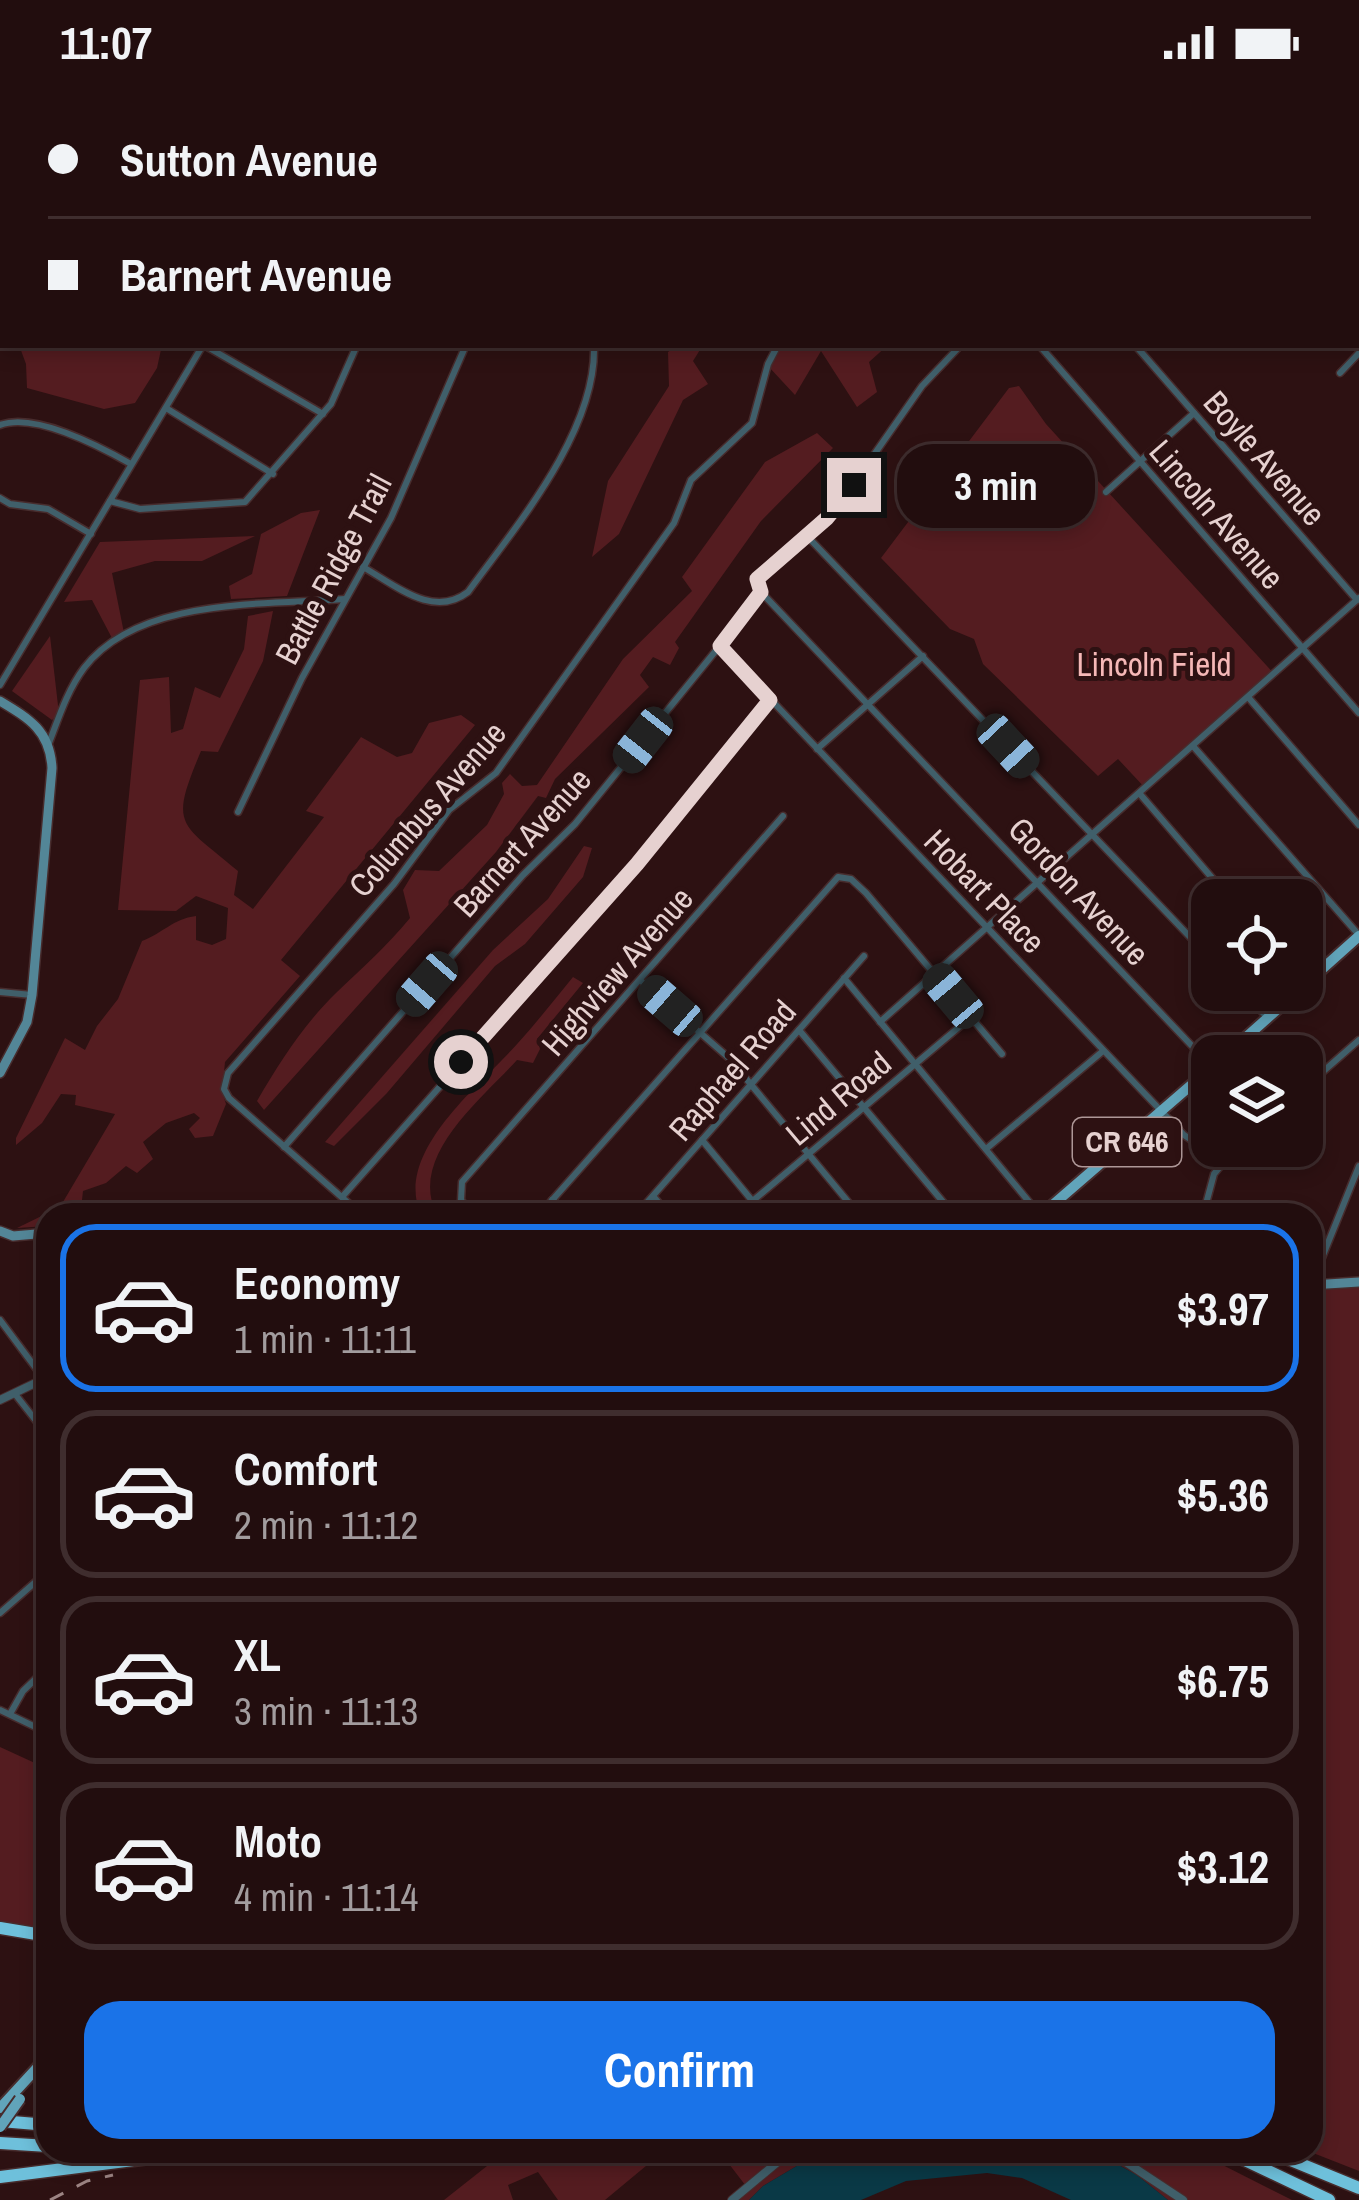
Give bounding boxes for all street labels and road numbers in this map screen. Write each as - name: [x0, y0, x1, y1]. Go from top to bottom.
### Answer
- street label: Boyle Avenue: [1194, 381, 1336, 535]
- street label: Lincoln Avenue: [1140, 430, 1294, 598]
- street label: Battle Ridge Trail: [264, 466, 402, 672]
- street label: Columbus Avenue: [339, 712, 515, 906]
- street label: Barnert Avenue: [443, 758, 601, 926]
- street label: Gordon Avenue: [999, 807, 1159, 975]
- street label: Hobart Place: [915, 819, 1055, 963]
- street label: Highview Avenue: [531, 877, 703, 1065]
- street label: Raphael Road: [659, 990, 805, 1150]
- street label: Lind Road: [776, 1041, 900, 1155]
- road number: CR 646: [1073, 1118, 1181, 1166]

